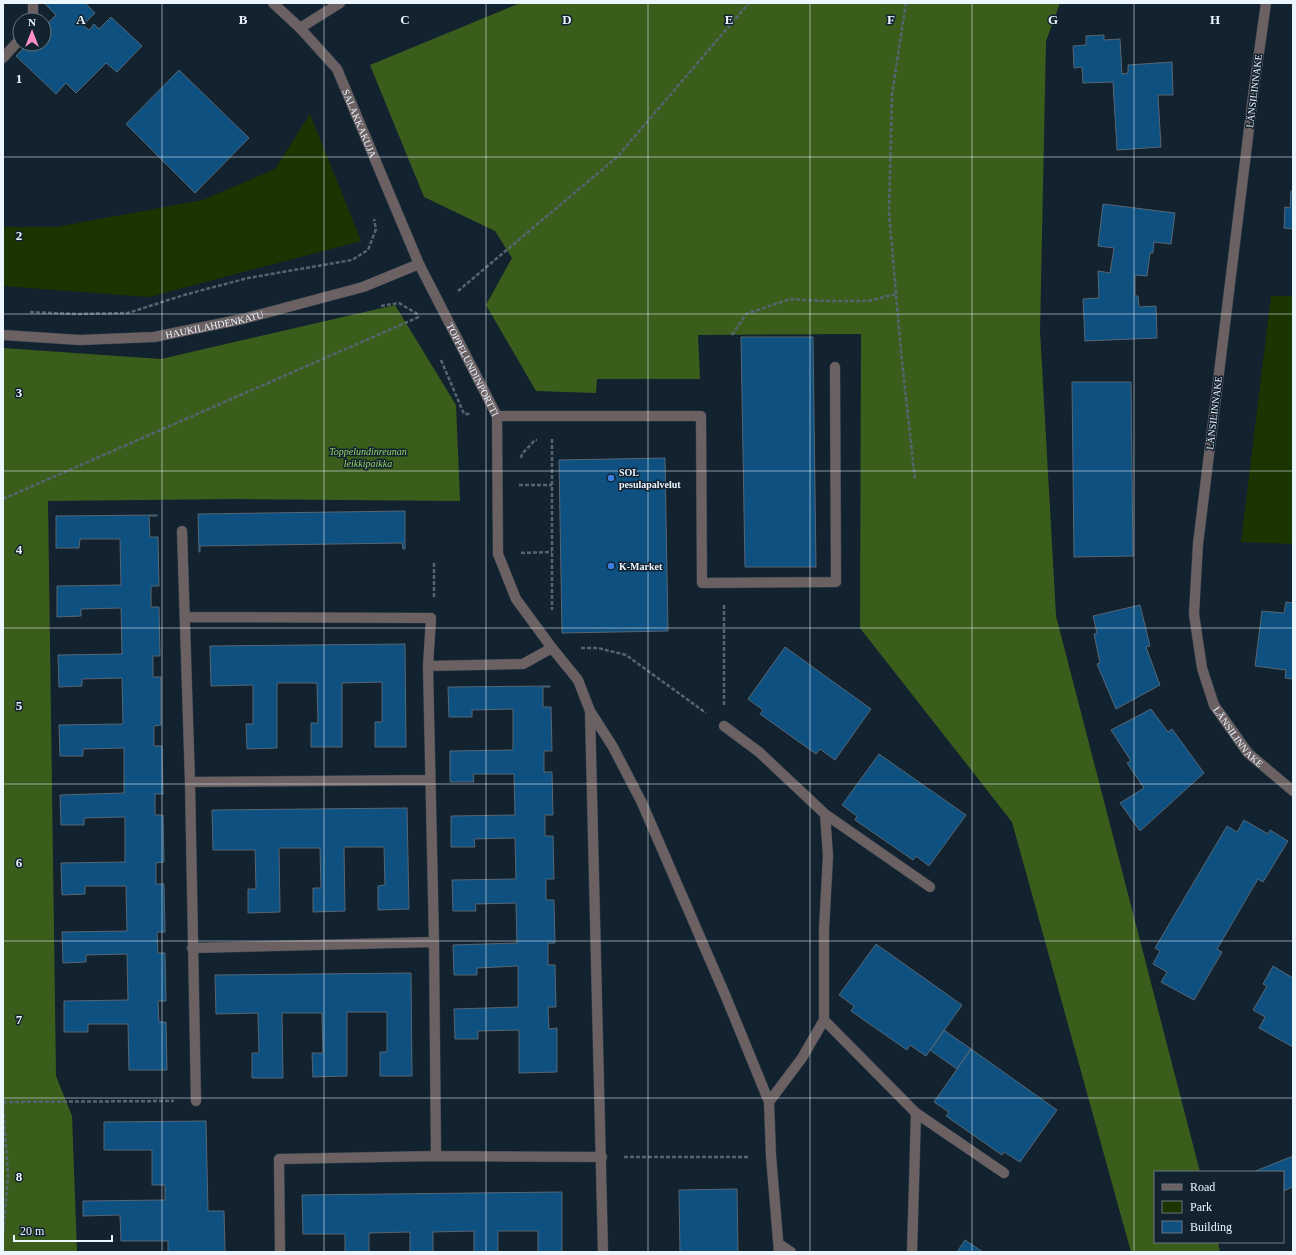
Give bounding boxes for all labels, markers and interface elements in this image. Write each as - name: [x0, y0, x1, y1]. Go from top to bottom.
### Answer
- north arrow: [12, 12, 52, 52]
- text: A: [76, 12, 86, 27]
- text: B: [239, 12, 248, 27]
- text: C: [400, 12, 410, 27]
- text: D: [562, 12, 572, 27]
- text: E: [725, 12, 733, 27]
- text: F: [887, 12, 895, 27]
- text: G: [1048, 12, 1058, 27]
- text: H: [1210, 12, 1220, 27]
- text: N: [28, 16, 36, 28]
- street label: LÄNSILINNAKE: [1244, 54, 1264, 128]
- text: 1: [16, 71, 22, 86]
- street label: SALAKKAKUJA: [341, 87, 379, 160]
- text: 2: [16, 228, 22, 243]
- street label: HAUKILAHDENKATU: [164, 308, 265, 340]
- street label: TOPPELUNDINPORTTI: [445, 321, 502, 418]
- street label: LÄNSILINNAKE: [1204, 376, 1224, 450]
- text: 3: [16, 385, 23, 400]
- park label: Toppelundinreunan leikkipaikka: [329, 446, 407, 469]
- place label: SOL pesulapalvelut: [619, 467, 681, 490]
- marker: SOL pesulapalvelut: [606, 473, 616, 483]
- text: 4: [16, 542, 23, 557]
- marker: K-Market: [606, 561, 616, 571]
- place label: K-Market: [619, 561, 663, 572]
- text: 5: [16, 698, 23, 713]
- street label: LÄNSILINNAKE: [1211, 704, 1266, 769]
- text: 6: [16, 855, 23, 870]
- text: 7: [16, 1012, 23, 1027]
- text: 8: [16, 1169, 23, 1184]
- legend: [1154, 1171, 1284, 1243]
- text: Road: [1190, 1180, 1215, 1194]
- text: Park: [1190, 1200, 1212, 1214]
- scale bar: [14, 1217, 112, 1243]
- text: Building: [1190, 1220, 1232, 1234]
- text: 20 m: [20, 1224, 45, 1238]

